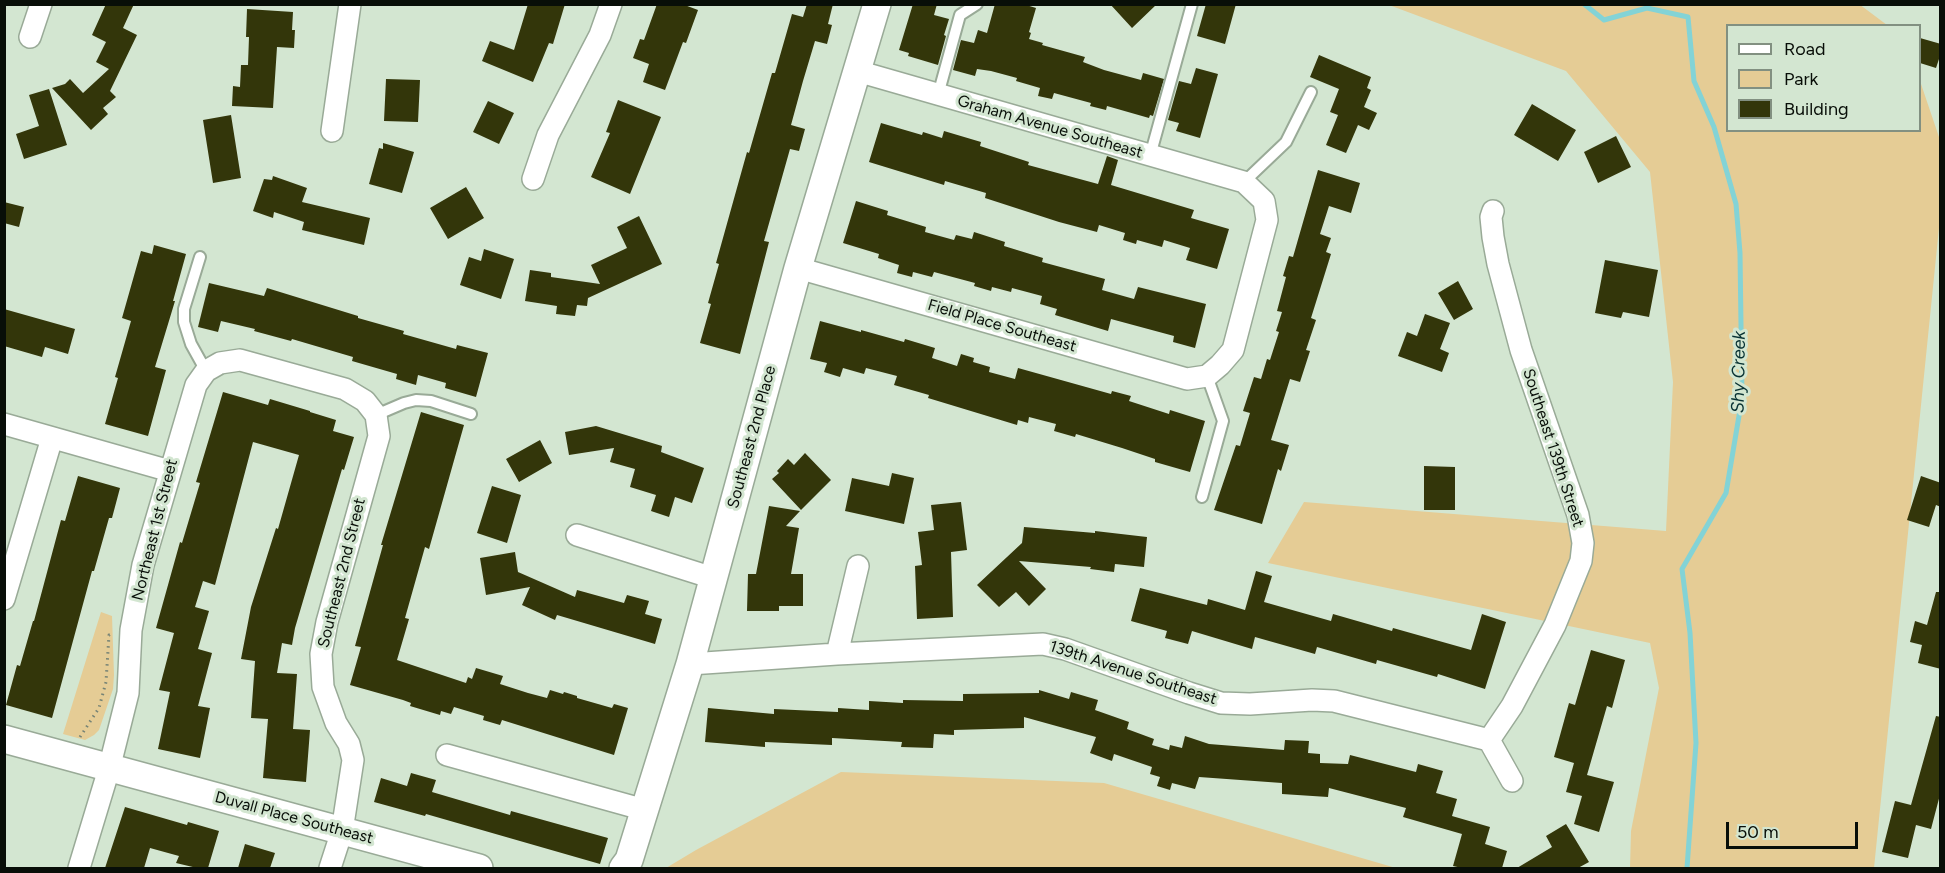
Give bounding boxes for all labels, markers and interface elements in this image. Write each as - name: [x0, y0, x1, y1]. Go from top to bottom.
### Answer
- legend: [1726, 24, 1921, 132]
- text: Road: [1784, 38, 1825, 60]
- text: Park: [1784, 68, 1818, 90]
- street label: Graham Avenue Southeast: [955, 91, 1145, 163]
- text: Building: [1784, 98, 1849, 120]
- street label: Field Place Southeast: [925, 296, 1079, 356]
- water label: Shy Creek: [1727, 331, 1751, 413]
- street label: Southeast 2nd Place: [724, 364, 780, 510]
- street label: Southeast 139th Street: [1518, 366, 1588, 530]
- street label: Northeast 1st Street: [128, 457, 182, 603]
- street label: Southeast 2nd Street: [314, 496, 370, 650]
- street label: 139th Avenue Southeast: [1047, 637, 1219, 709]
- street label: Duvall Place Southeast: [213, 788, 375, 848]
- scale bar: [1729, 810, 1861, 848]
- text: 50 m: [1737, 821, 1779, 843]

